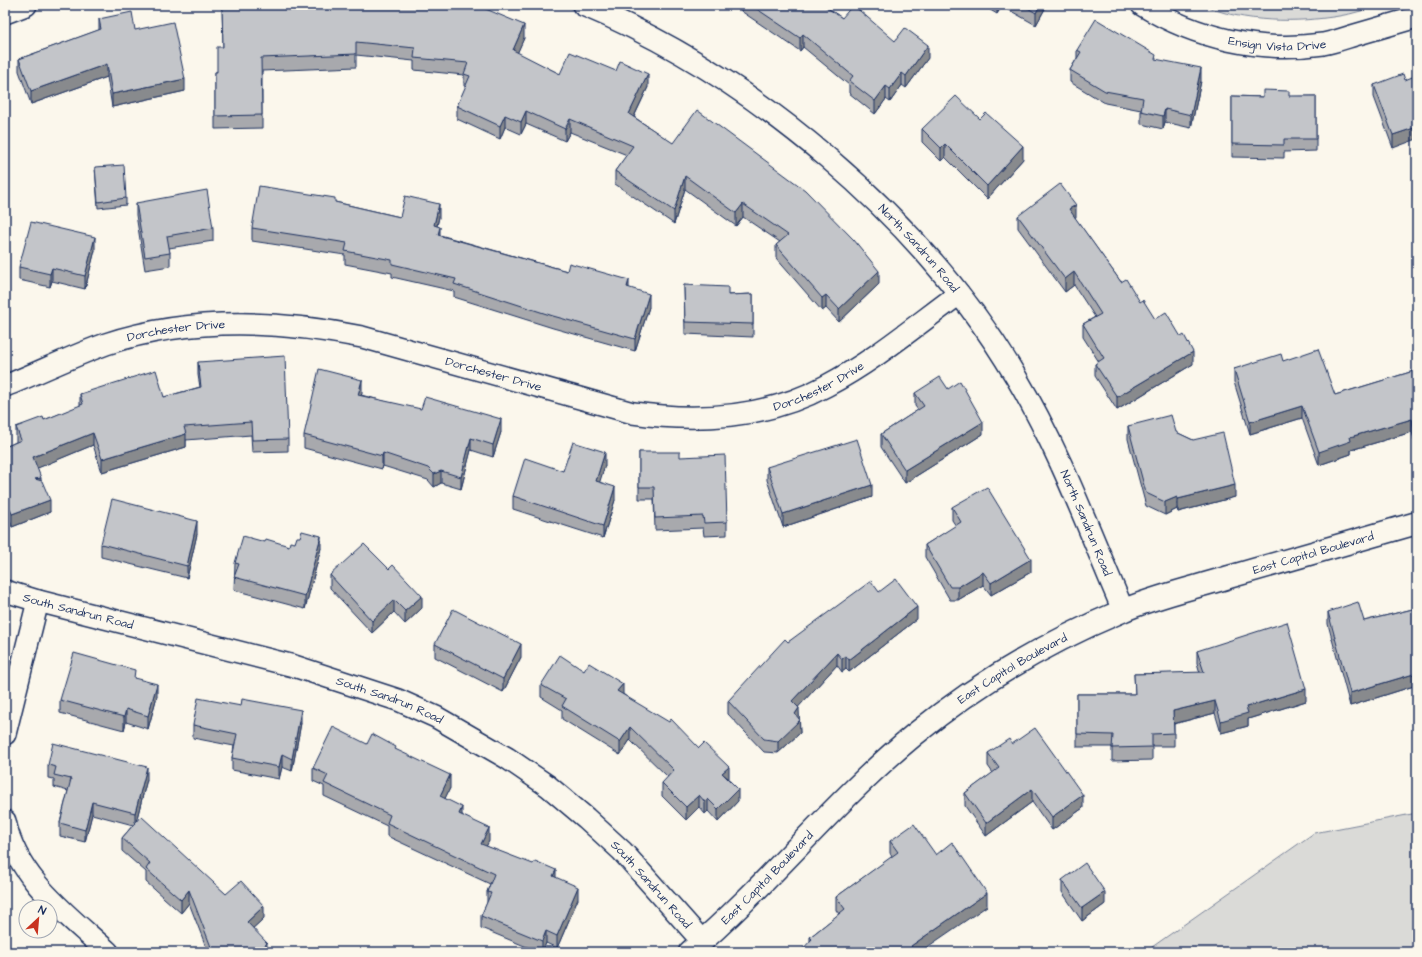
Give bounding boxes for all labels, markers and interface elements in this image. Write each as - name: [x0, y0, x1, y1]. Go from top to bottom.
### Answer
- street label: Ensign Vista Drive: [1227, 32, 1328, 55]
- street label: North Sandrun Road: [874, 200, 963, 296]
- street label: Dorchester Drive: [125, 316, 226, 346]
- street label: Dorchester Drive: [444, 352, 544, 396]
- street label: Dorchester Drive: [771, 357, 868, 415]
- street label: North Sandrun Road: [1056, 467, 1116, 578]
- street label: East Capitol Boulevard: [1251, 527, 1376, 578]
- street label: South Sandrun Road: [21, 588, 135, 633]
- street label: East Capitol Boulevard: [954, 629, 1070, 708]
- street label: South Sandrun Road: [334, 672, 446, 728]
- street label: East Capitol Boulevard: [717, 827, 817, 928]
- street label: South Sandrun Road: [607, 836, 695, 932]
- north arrow: [18, 899, 58, 939]
- text: N: [36, 902, 49, 919]

